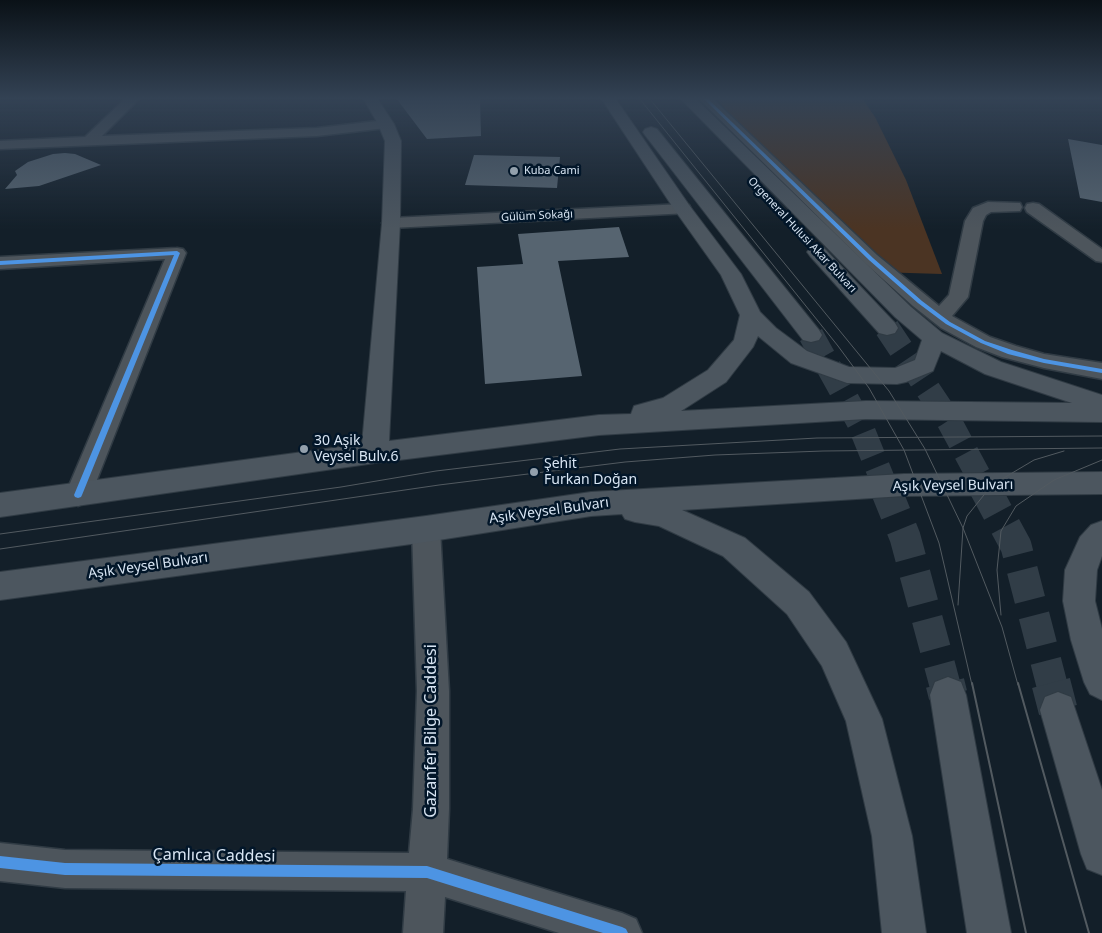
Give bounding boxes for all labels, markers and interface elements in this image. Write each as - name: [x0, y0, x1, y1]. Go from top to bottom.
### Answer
- place label: Kuba Cami: [524, 164, 580, 178]
- marker: Kuba Cami: [508, 165, 520, 177]
- street label: Orgeneral Hulusi Akar Bulvarı: [745, 174, 859, 296]
- street label: Gülüm Sokağı: [501, 208, 573, 224]
- place label: 30 Aşik Veysel Bulv.6: [314, 433, 398, 466]
- marker: 30 Aşik Veysel Bulv.6: [298, 443, 310, 455]
- place label: Şehit Furkan Doğan: [544, 456, 637, 488]
- marker: Şehit Furkan Doğan: [528, 466, 540, 478]
- street label: Aşık Veysel Bulvarı: [892, 477, 1014, 495]
- street label: Aşık Veysel Bulvarı: [488, 494, 610, 528]
- street label: Aşık Veysel Bulvarı: [87, 549, 209, 583]
- street label: Gazanfer Bilge Caddesi: [421, 644, 441, 818]
- street label: Çamlıca Caddesi: [152, 845, 276, 867]

